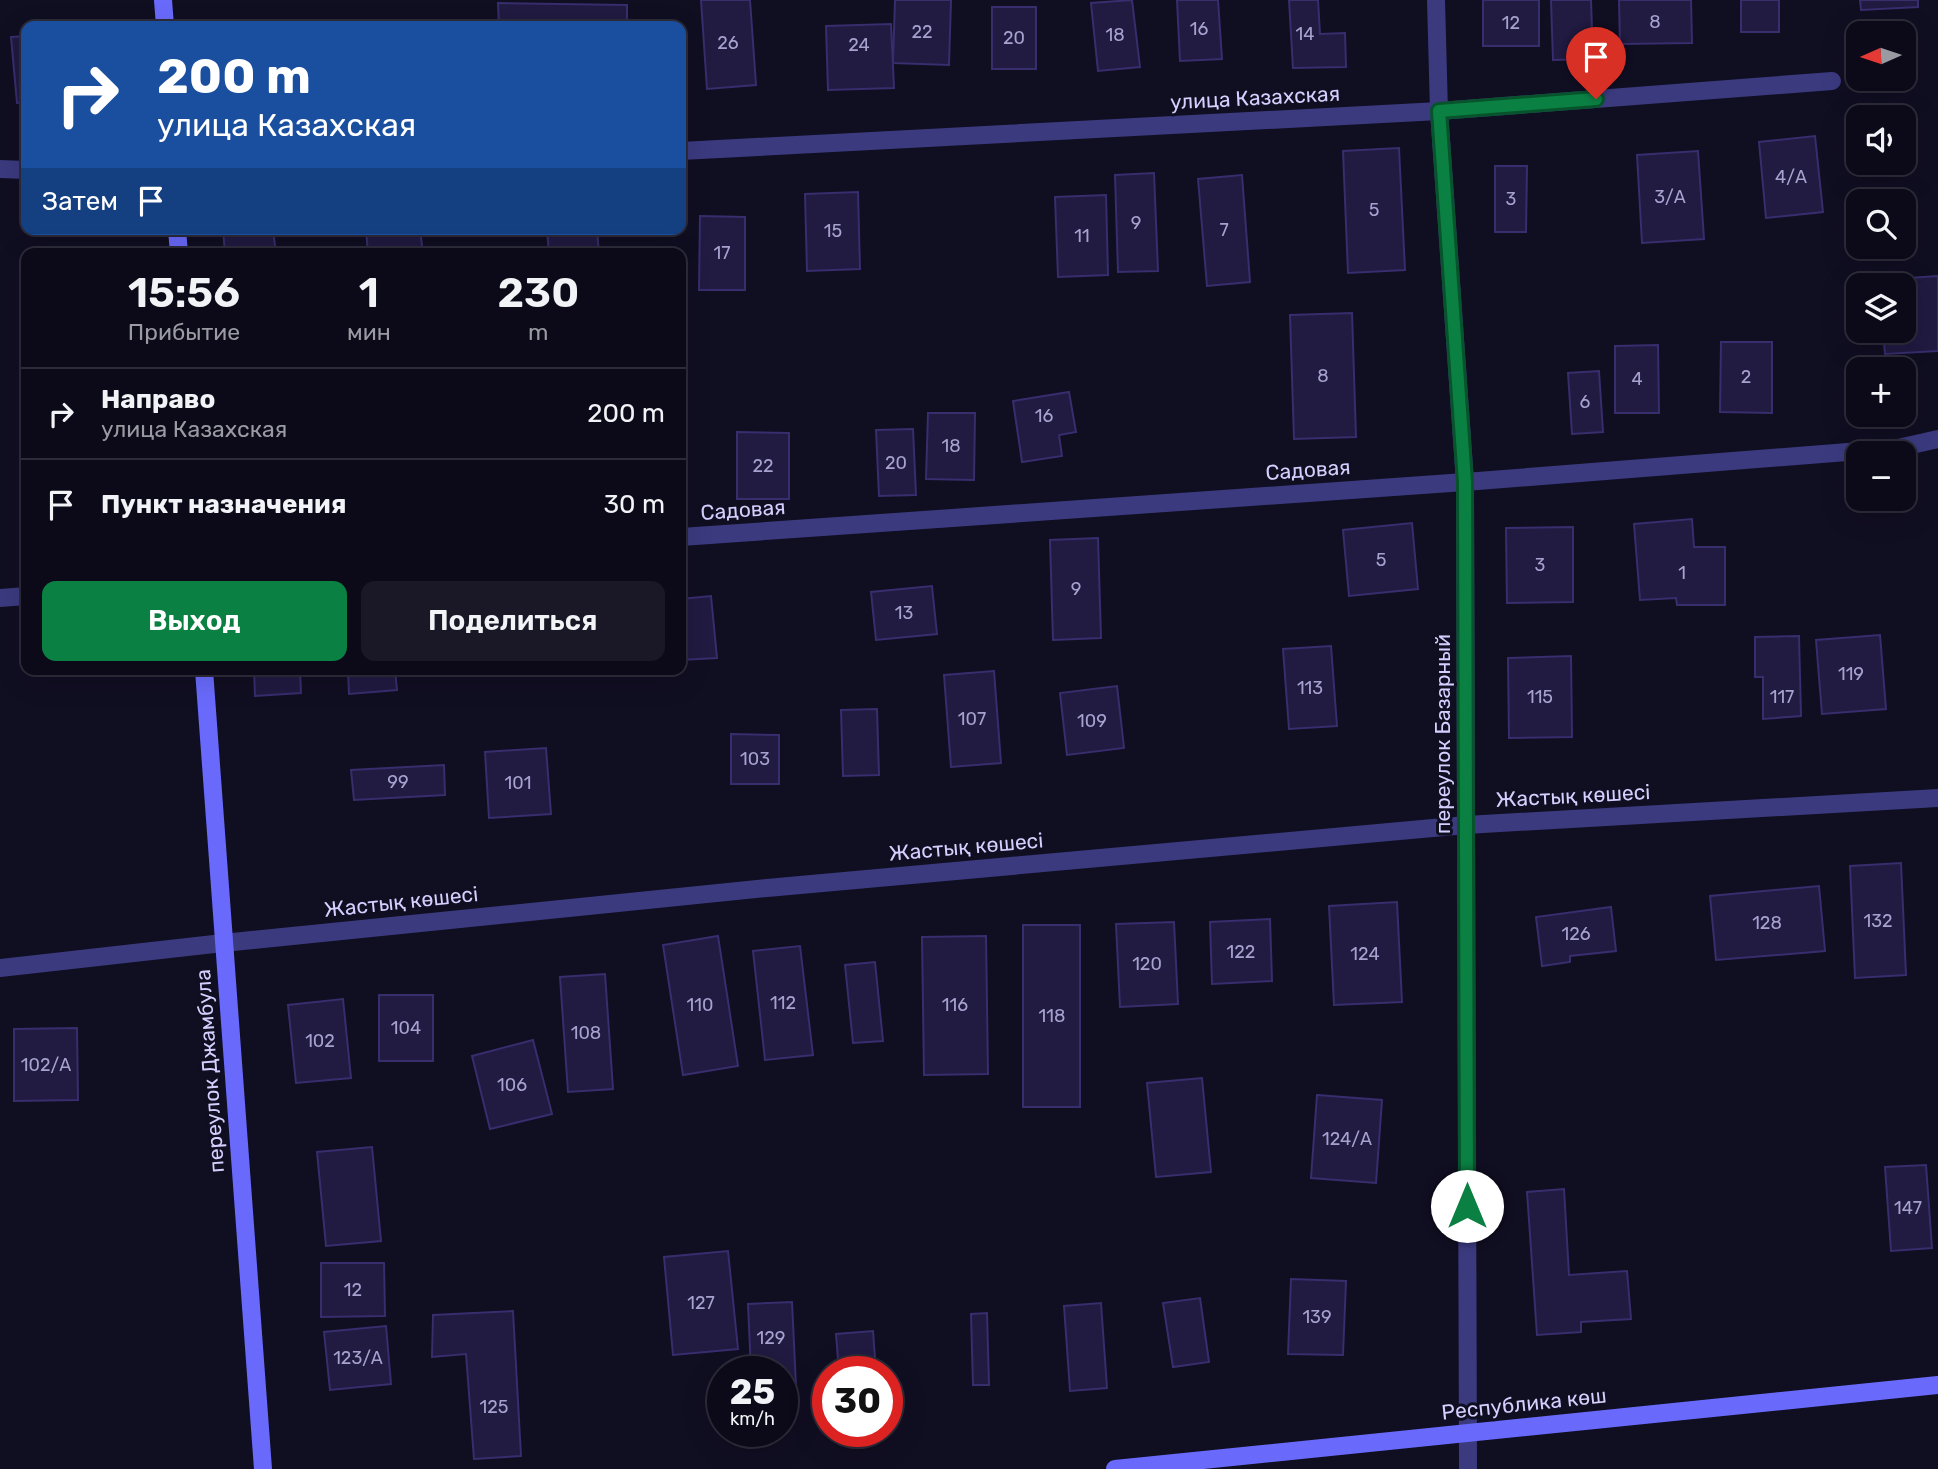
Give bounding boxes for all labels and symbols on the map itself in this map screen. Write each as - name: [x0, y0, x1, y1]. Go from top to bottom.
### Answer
- house number: 8: [1649, 11, 1661, 33]
- house number: 12: [1502, 12, 1520, 34]
- house number: 16: [1190, 18, 1208, 40]
- house number: 22: [911, 21, 933, 43]
- north arrow: [1846, 21, 1916, 91]
- house number: 14: [1296, 23, 1314, 45]
- house number: 18: [1105, 24, 1125, 46]
- house number: 20: [1003, 27, 1025, 49]
- pin: [1566, 27, 1626, 99]
- house number: 26: [717, 32, 739, 54]
- house number: 24: [848, 34, 870, 56]
- street label: улица Казахская: [1169, 81, 1341, 114]
- house number: 4/А: [1775, 166, 1807, 188]
- house number: 3/А: [1654, 186, 1686, 208]
- house number: 3: [1506, 188, 1516, 210]
- house number: 5: [1369, 199, 1379, 221]
- house number: 9: [1131, 212, 1141, 234]
- house number: 7: [1219, 219, 1229, 241]
- house number: 15: [824, 220, 842, 242]
- house number: 11: [1074, 225, 1090, 247]
- house number: 17: [714, 242, 730, 264]
- house number: 8: [1317, 365, 1329, 387]
- house number: 2: [1741, 366, 1751, 388]
- house number: 4: [1631, 368, 1643, 390]
- house number: 6: [1580, 391, 1591, 413]
- house number: 16: [1035, 405, 1053, 427]
- house number: 18: [941, 435, 961, 457]
- house number: 20: [885, 452, 907, 474]
- street label: Садовая: [1265, 454, 1351, 485]
- house number: 22: [752, 455, 774, 477]
- street label: Садовая: [700, 494, 786, 525]
- house number: 5: [1376, 549, 1386, 571]
- house number: 3: [1535, 554, 1545, 576]
- house number: 1: [1678, 562, 1686, 584]
- house number: 9: [1071, 578, 1081, 600]
- house number: 13: [895, 602, 913, 624]
- street label: переулок Базарный: [1430, 634, 1455, 834]
- house number: 119: [1838, 663, 1864, 685]
- house number: 113: [1297, 677, 1323, 699]
- house number: 115: [1527, 686, 1553, 708]
- house number: 117: [1770, 686, 1794, 708]
- house number: 107: [958, 708, 986, 730]
- house number: 109: [1077, 710, 1107, 732]
- house number: 103: [740, 748, 770, 770]
- house number: 99: [387, 771, 409, 793]
- house number: 101: [505, 772, 531, 794]
- street label: Жастық көшесі: [1495, 779, 1651, 812]
- street label: Жастық көшесі: [888, 827, 1044, 866]
- street label: Жастық көшесі: [323, 881, 479, 922]
- house number: 132: [1863, 910, 1893, 932]
- house number: 128: [1752, 912, 1782, 934]
- house number: 126: [1561, 923, 1591, 945]
- house number: 122: [1227, 941, 1255, 963]
- house number: 124: [1350, 943, 1380, 965]
- house number: 120: [1132, 953, 1162, 975]
- street label: переулок Джамбула: [190, 968, 229, 1174]
- house number: 112: [770, 992, 796, 1014]
- house number: 110: [687, 994, 713, 1016]
- house number: 116: [942, 994, 968, 1016]
- house number: 118: [1039, 1005, 1065, 1027]
- house number: 104: [391, 1017, 421, 1039]
- house number: 108: [571, 1022, 601, 1044]
- house number: 102: [305, 1030, 335, 1052]
- house number: 102/А: [21, 1054, 71, 1076]
- house number: 106: [497, 1074, 527, 1096]
- house number: 124/А: [1322, 1128, 1372, 1150]
- position arrow: [1430, 1169, 1504, 1243]
- house number: 147: [1894, 1197, 1922, 1219]
- house number: 12: [344, 1279, 362, 1301]
- house number: 127: [687, 1292, 715, 1314]
- house number: 139: [1302, 1306, 1332, 1328]
- house number: 129: [757, 1327, 785, 1349]
- house number: 123/А: [333, 1347, 383, 1369]
- speed limit sign: 30: [812, 1356, 903, 1447]
- street label: Республика көш: [1440, 1382, 1608, 1425]
- house number: 125: [480, 1396, 508, 1418]

